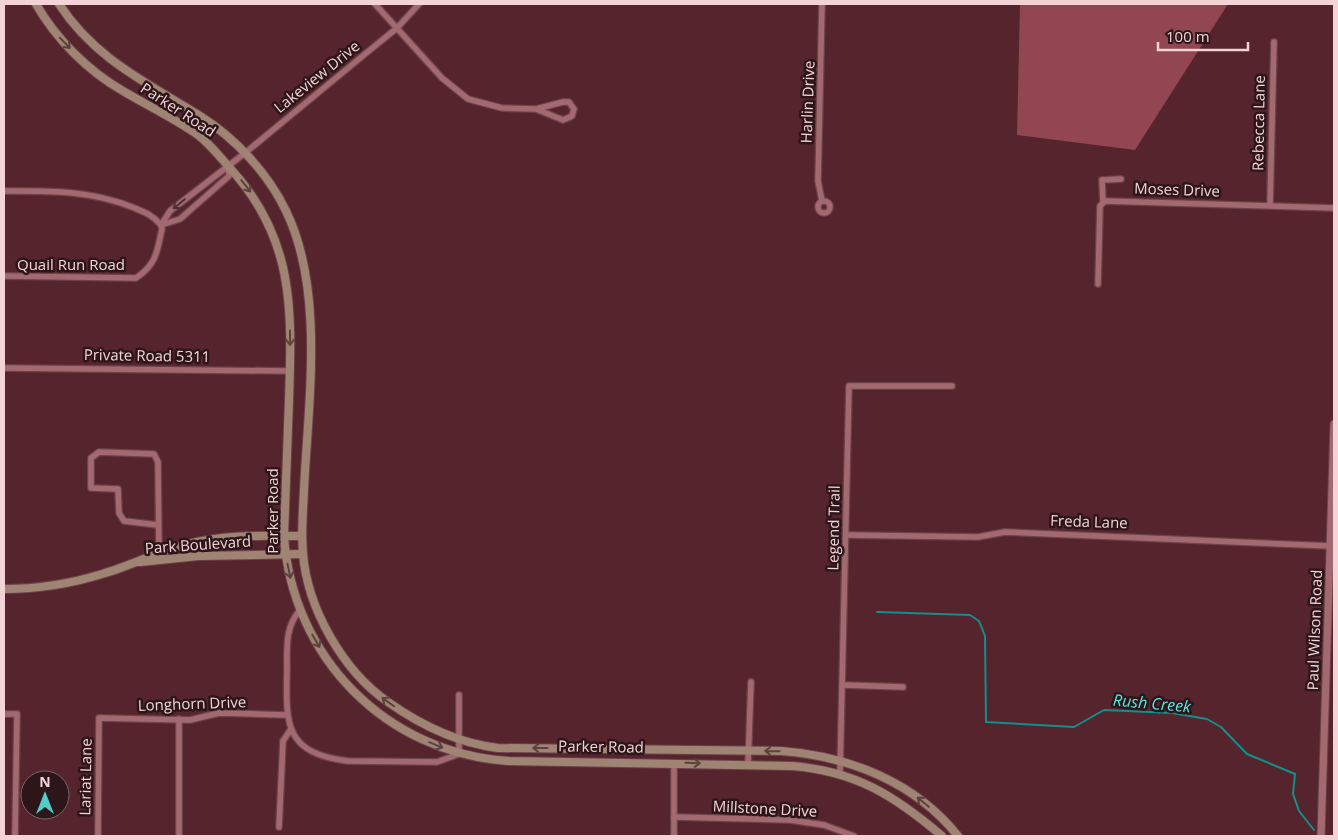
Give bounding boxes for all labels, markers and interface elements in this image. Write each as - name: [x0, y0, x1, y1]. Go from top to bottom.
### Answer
- scale bar: [1158, 20, 1248, 52]
- text: 100 m: [1166, 26, 1210, 46]
- street label: Lakeview Drive: [270, 36, 363, 117]
- one-way arrow: [59, 37, 71, 49]
- street label: Harlin Drive: [796, 60, 818, 144]
- street label: Rebecca Lane: [1247, 75, 1269, 171]
- street label: Parker Road: [137, 77, 220, 141]
- street label: Moses Drive: [1134, 178, 1220, 200]
- one-way arrow: [240, 179, 251, 192]
- one-way arrow: [172, 199, 185, 210]
- street label: Quail Run Road: [17, 254, 125, 274]
- one-way arrow: [285, 330, 295, 346]
- street label: Private Road 5311: [84, 344, 210, 366]
- street label: Parker Road: [262, 468, 282, 554]
- street label: Legend Trail: [822, 485, 844, 571]
- street label: Freda Lane: [1050, 510, 1128, 532]
- street label: Park Boulevard: [144, 530, 252, 558]
- one-way arrow: [285, 562, 294, 578]
- street label: Paul Wilson Road: [1302, 569, 1326, 691]
- one-way arrow: [311, 633, 321, 647]
- water label: Rush Creek: [1112, 689, 1193, 717]
- street label: Longhorn Drive: [137, 691, 246, 715]
- one-way arrow: [381, 697, 395, 707]
- street label: Parker Road: [558, 735, 644, 757]
- street label: Lariat Lane: [74, 738, 96, 816]
- one-way arrow: [428, 741, 443, 751]
- one-way arrow: [532, 743, 548, 753]
- one-way arrow: [765, 746, 781, 756]
- one-way arrow: [684, 758, 701, 768]
- north arrow: [20, 770, 70, 820]
- text: N: [39, 772, 51, 791]
- street label: Millstone Drive: [712, 795, 818, 821]
- one-way arrow: [917, 797, 930, 808]

